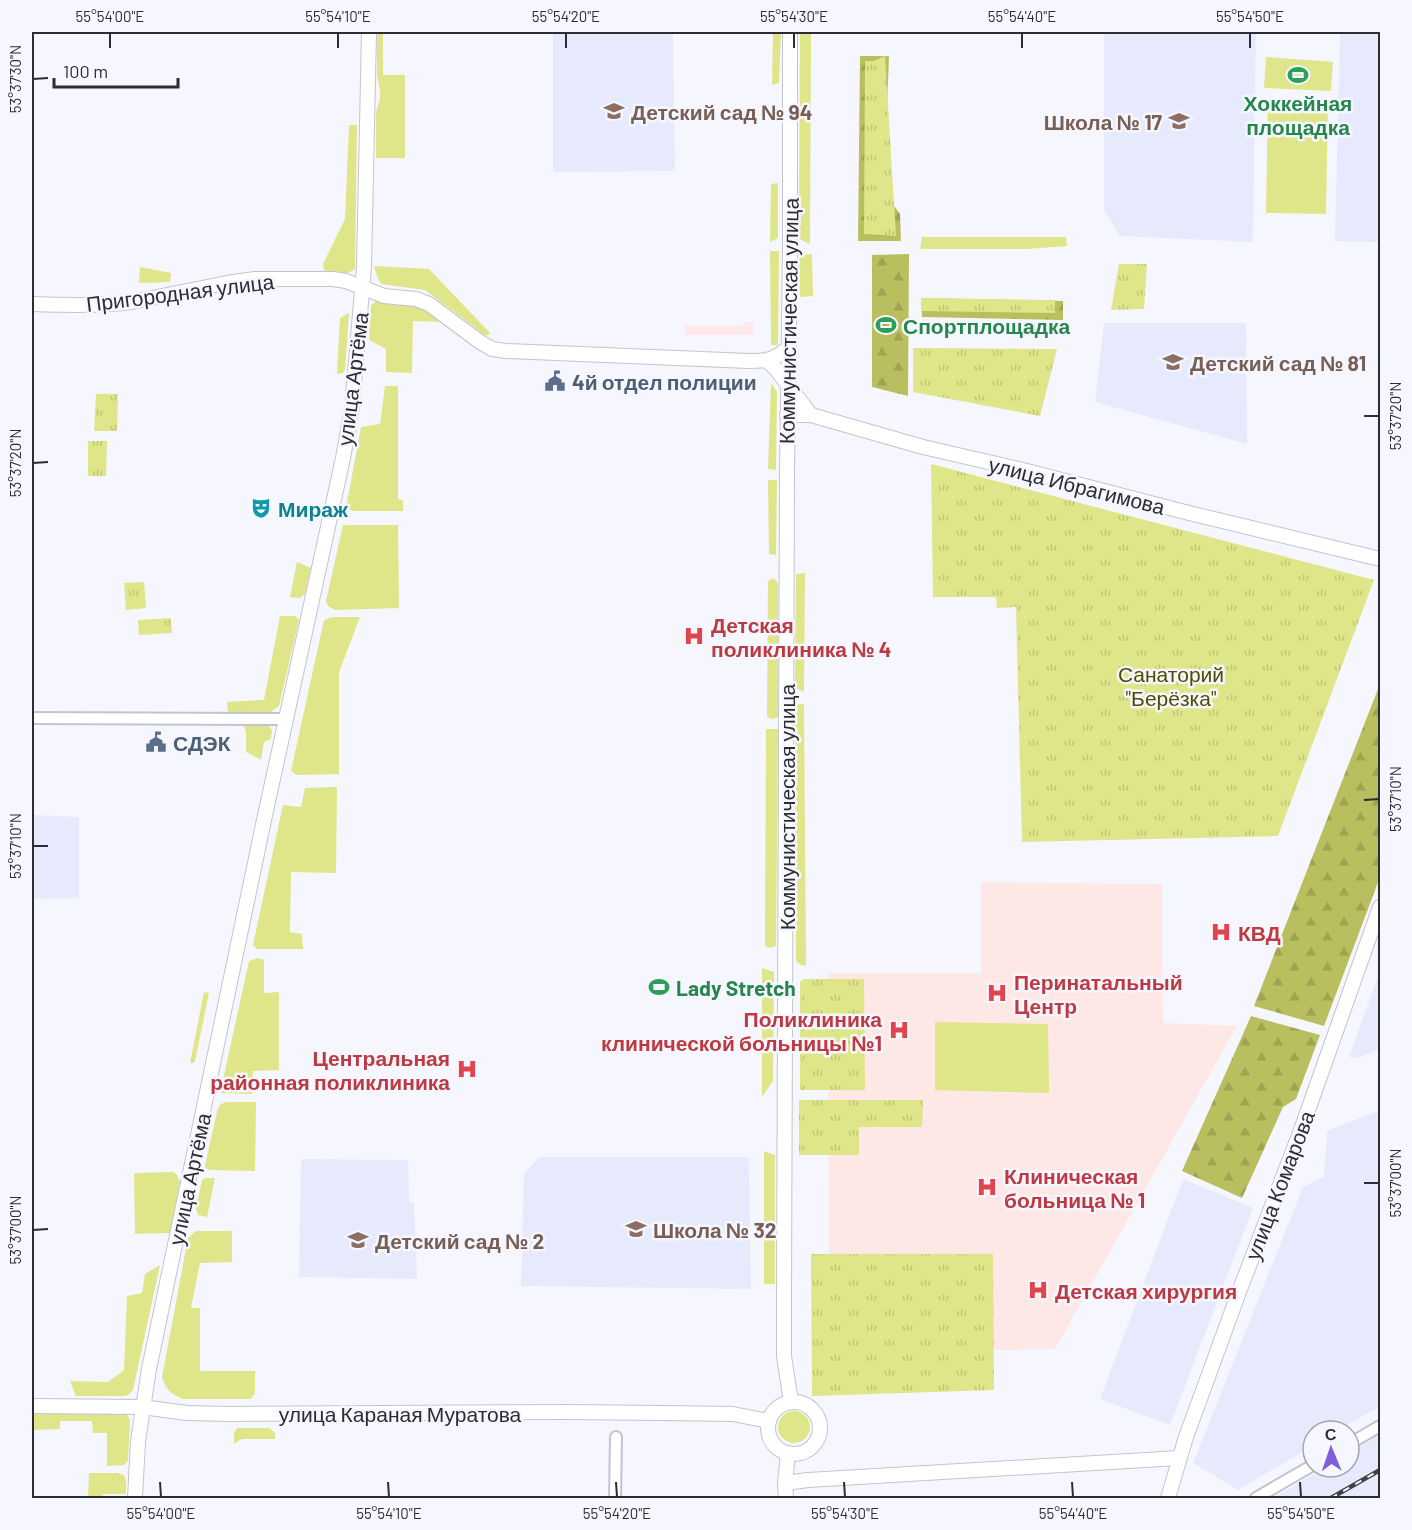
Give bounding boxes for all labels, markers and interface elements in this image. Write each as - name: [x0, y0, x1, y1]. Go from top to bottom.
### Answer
- text: 55°54'00"E: [76, 7, 144, 25]
- text: 55°54'10"E: [305, 7, 371, 25]
- text: 55°54'20"E: [532, 7, 600, 25]
- text: 55°54'30"E: [760, 7, 828, 25]
- text: 55°54'40"E: [988, 7, 1056, 25]
- text: 55°54'50"E: [1216, 7, 1284, 25]
- text: 53°37'30"N: [6, 45, 24, 113]
- scale bar: [54, 51, 178, 89]
- text: 100 m: [63, 60, 108, 82]
- sports icon: Хоккейная площадка: [1286, 63, 1310, 87]
- place label: Хоккейная площадка: [1244, 90, 1352, 139]
- school or university icon: Детский сад № 94: [602, 99, 626, 123]
- place label: Детский сад № 94: [631, 99, 812, 124]
- place label: Школа № 17: [1044, 109, 1163, 134]
- school or university icon: Школа № 17: [1167, 109, 1191, 133]
- street label: Коммунистическая улица: [773, 197, 803, 444]
- street label: Пригородная улица: [85, 268, 276, 316]
- street label: улица Артёма: [331, 310, 373, 447]
- sports icon: Спортплощадка: [874, 313, 898, 337]
- place label: Спортплощадка: [903, 313, 1071, 338]
- school or university icon: Детский сад № 81: [1161, 350, 1185, 374]
- place label: Детский сад № 81: [1190, 350, 1366, 375]
- public building icon: 4й отдел полиции: [543, 369, 567, 393]
- place label: 4й отдел полиции: [572, 369, 757, 394]
- text: 53°37'20"N: [1386, 382, 1404, 450]
- text: 53°37'20"N: [6, 429, 24, 497]
- street label: улица Ибрагимова: [986, 451, 1168, 519]
- theatre icon: Мираж: [249, 496, 273, 520]
- place label: Мираж: [278, 496, 349, 521]
- place label: Детская поликлиника № 4: [711, 612, 892, 661]
- hospital icon: Детская поликлиника № 4: [682, 624, 706, 648]
- park label: Санаторий "Берёзка": [1118, 661, 1224, 710]
- street label: Коммунистическая улица: [774, 683, 799, 930]
- public building icon: СДЭК: [144, 730, 168, 754]
- place label: СДЭК: [173, 730, 231, 755]
- text: 53°37'10"N: [1386, 766, 1404, 832]
- text: 53°37'10"N: [6, 813, 24, 879]
- hospital icon: КВД: [1209, 920, 1233, 944]
- place label: КВД: [1238, 920, 1281, 945]
- place label: Перинатальный Центр: [1014, 969, 1183, 1018]
- sports icon: Lady Stretch: [647, 975, 671, 999]
- place label: Lady Stretch: [676, 975, 796, 1000]
- hospital icon: Перинатальный Центр: [985, 981, 1009, 1005]
- place label: Поликлиника клинической больницы №1: [601, 1006, 882, 1055]
- hospital icon: Поликлиника клинической больницы №1: [887, 1018, 911, 1042]
- place label: Центральная районная поликлиника: [210, 1045, 450, 1094]
- hospital icon: Центральная районная поликлиника: [455, 1057, 479, 1081]
- street label: улица Комарова: [1239, 1107, 1319, 1263]
- street label: улица Артёма: [163, 1110, 215, 1247]
- text: 53°37'00"N: [1386, 1149, 1404, 1218]
- place label: Клиническая больница № 1: [1004, 1163, 1145, 1212]
- hospital icon: Клиническая больница № 1: [975, 1175, 999, 1199]
- text: 53°37'00"N: [6, 1196, 24, 1265]
- school or university icon: Школа № 32: [624, 1217, 648, 1241]
- place label: Школа № 32: [653, 1217, 777, 1242]
- school or university icon: Детский сад № 2: [346, 1228, 370, 1252]
- place label: Детский сад № 2: [375, 1228, 544, 1253]
- hospital icon: Детская хирургия: [1026, 1278, 1050, 1302]
- place label: Детская хирургия: [1055, 1278, 1237, 1303]
- street label: улица Караная Муратова: [279, 1401, 522, 1426]
- north arrow: [1301, 1419, 1361, 1479]
- text: С: [1324, 1424, 1337, 1443]
- text: 55°54'00"E: [127, 1504, 195, 1522]
- text: 55°54'10"E: [356, 1504, 422, 1522]
- text: 55°54'20"E: [583, 1504, 651, 1522]
- text: 55°54'30"E: [811, 1504, 879, 1522]
- text: 55°54'40"E: [1039, 1504, 1107, 1522]
- text: 55°54'50"E: [1267, 1504, 1335, 1522]

